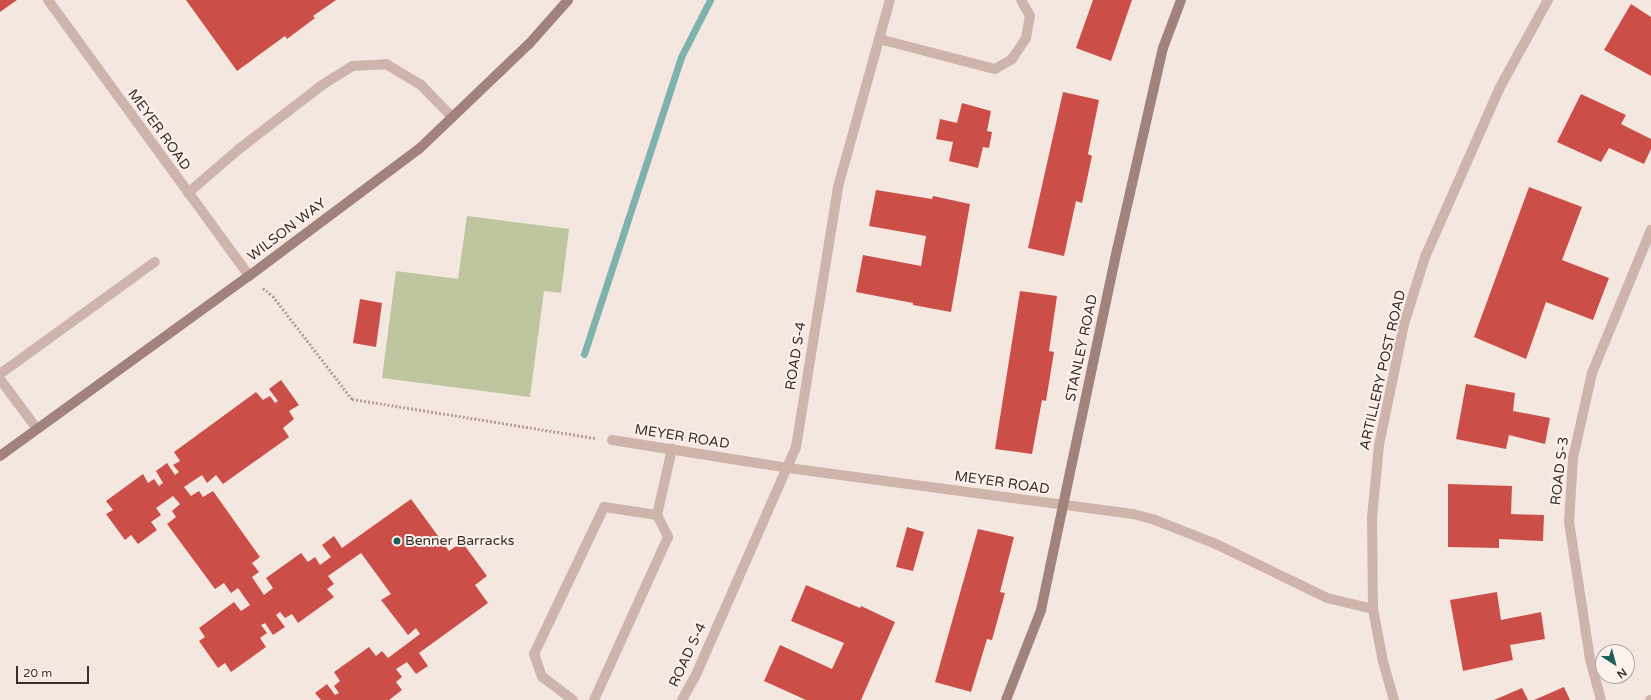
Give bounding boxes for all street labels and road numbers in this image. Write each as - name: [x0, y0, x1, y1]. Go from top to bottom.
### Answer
- street label: MEYER ROAD: [124, 86, 194, 174]
- street label: WILSON WAY: [244, 195, 330, 265]
- street label: ARTILLERY POST ROAD: [1356, 288, 1410, 452]
- street label: STANLEY ROAD: [1062, 293, 1102, 403]
- street label: ROAD S-4: [782, 321, 810, 391]
- street label: MEYER ROAD: [633, 421, 731, 453]
- street label: ROAD S-3: [1547, 436, 1573, 506]
- street label: MEYER ROAD: [953, 468, 1051, 498]
- street label: ROAD S-4: [666, 620, 710, 690]

